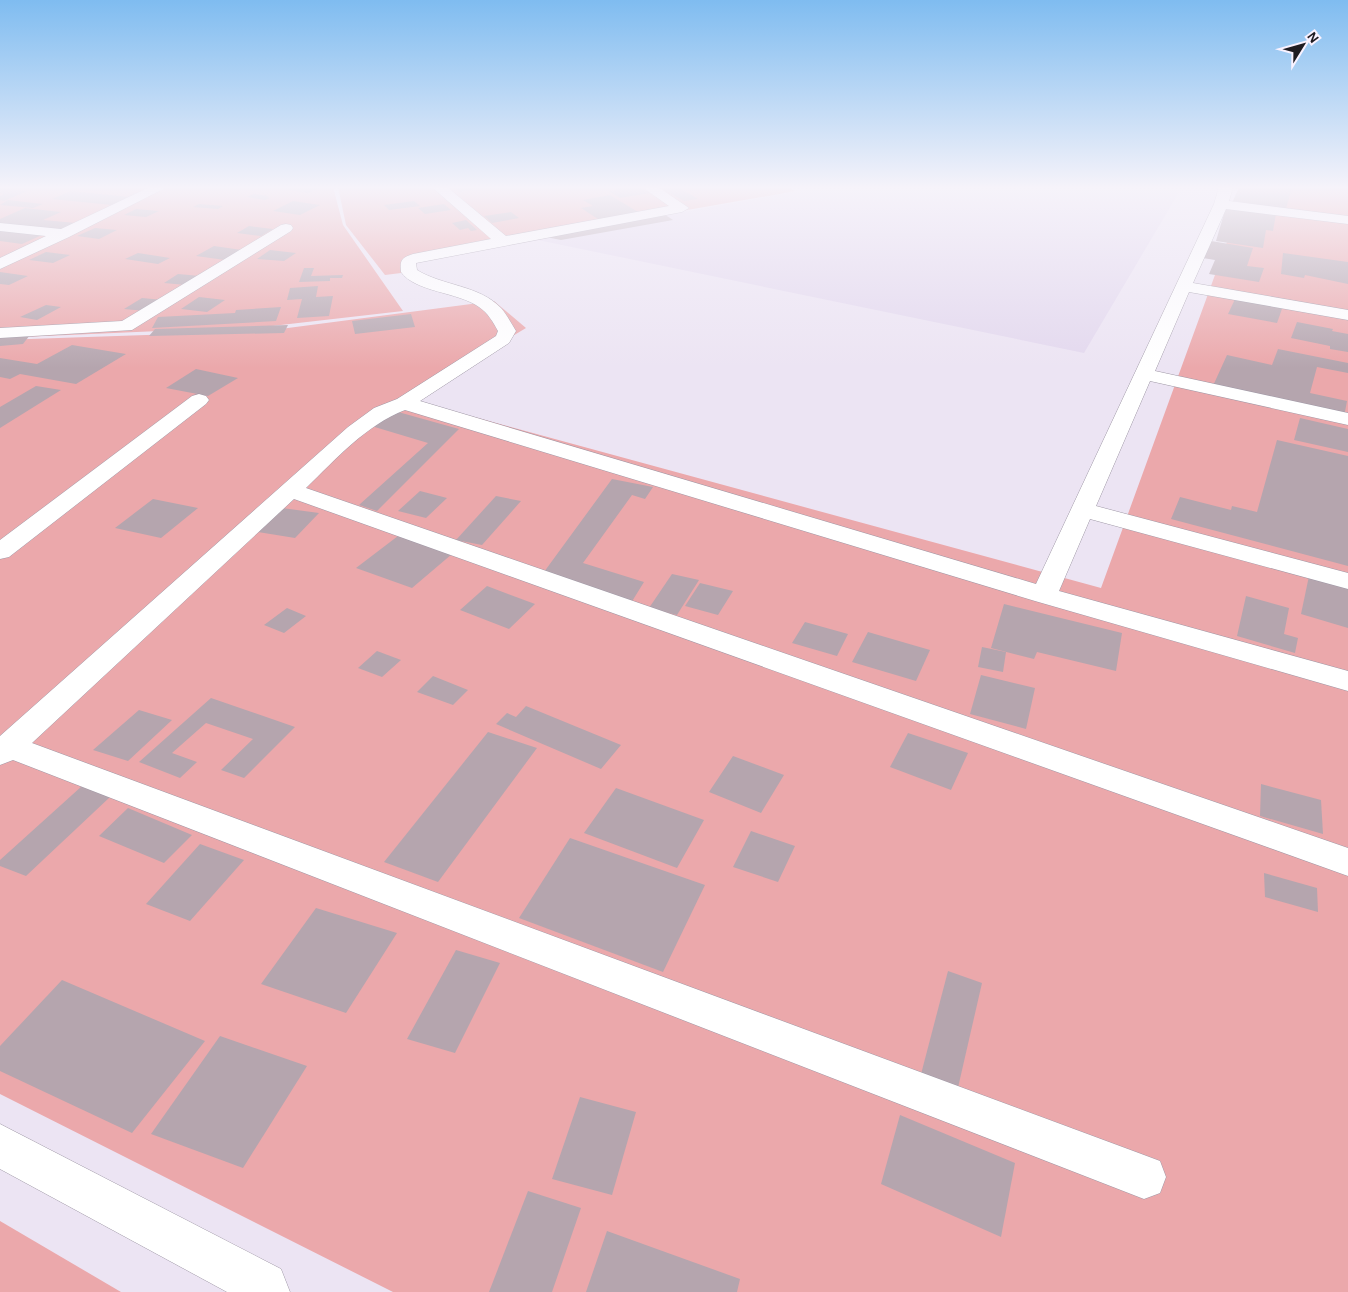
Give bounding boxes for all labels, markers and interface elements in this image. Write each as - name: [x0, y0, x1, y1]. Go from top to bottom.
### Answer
- north arrow: [1278, 20, 1328, 70]
- text: N: [1304, 30, 1321, 46]

